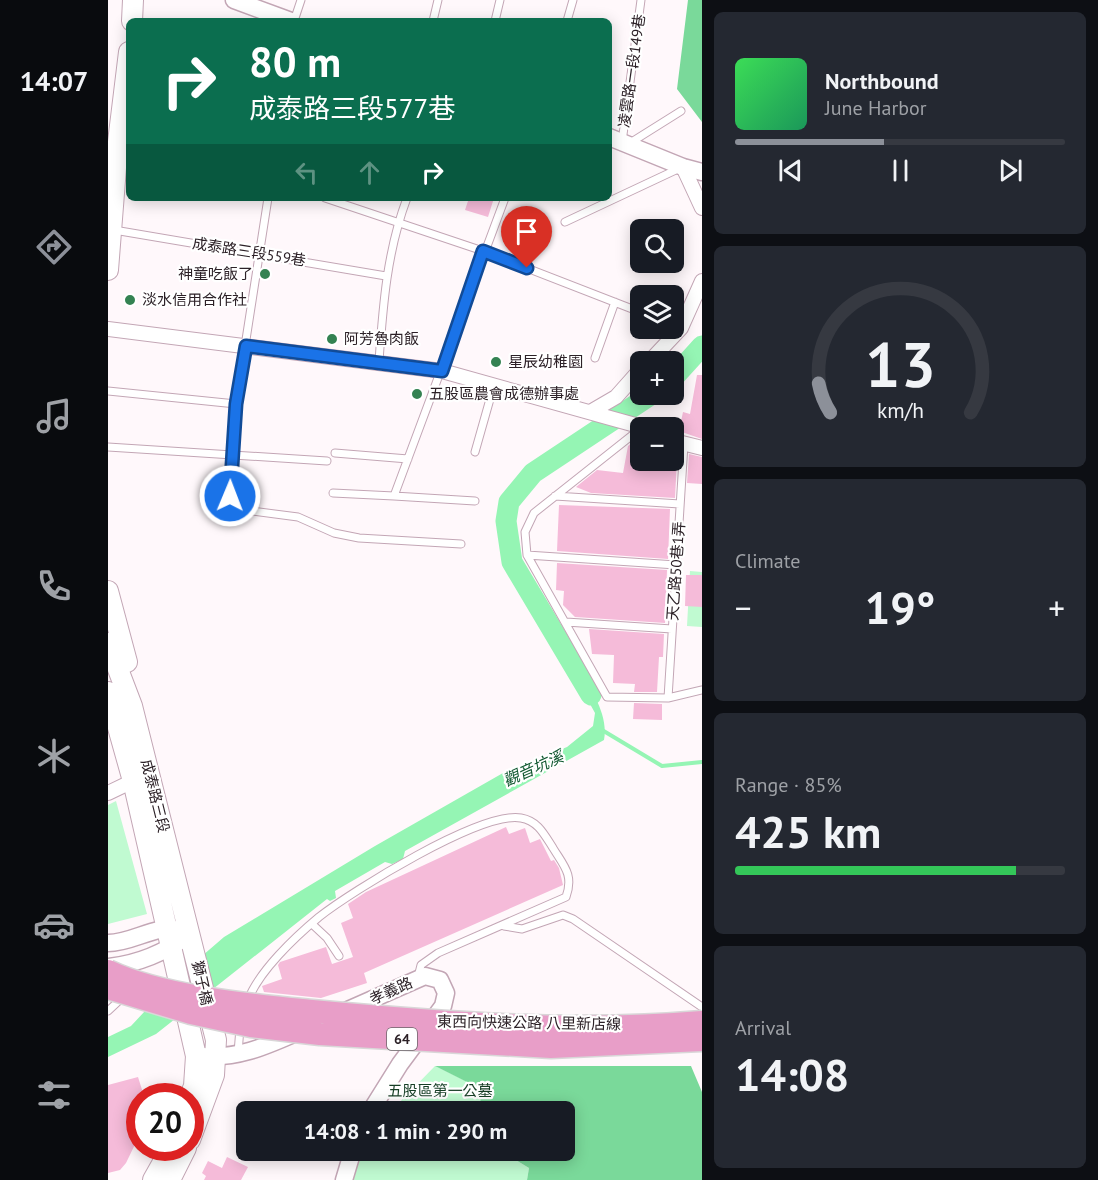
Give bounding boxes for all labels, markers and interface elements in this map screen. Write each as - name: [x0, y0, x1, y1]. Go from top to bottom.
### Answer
- street label: 凌雲路一段149巷: [614, 13, 649, 129]
- text: 80 m: [249, 34, 341, 89]
- icon: right: [150, 42, 228, 120]
- text: 14:07: [20, 64, 88, 98]
- text: Northbound: [825, 67, 939, 95]
- text: 成泰路三段577巷: [249, 91, 455, 125]
- text: June Harbor: [825, 95, 927, 121]
- icon: previous: [774, 154, 807, 187]
- icon: pause: [884, 154, 917, 187]
- icon: next: [994, 154, 1027, 187]
- icon: left: [290, 156, 323, 189]
- icon: ahead: [353, 156, 386, 189]
- icon: right: [416, 156, 449, 189]
- pin: [501, 206, 552, 268]
- icon: arrive: [510, 215, 543, 248]
- map controls: [630, 219, 684, 471]
- button: search: [630, 219, 684, 273]
- icon: directions: [33, 226, 75, 268]
- street label: 成泰路三段559巷: [191, 233, 307, 270]
- place label: 神童吃飯了: [178, 264, 253, 283]
- marker: 神童吃飯了: [258, 267, 272, 281]
- button: layers: [630, 285, 684, 339]
- place label: 淡水信用合作社: [142, 290, 247, 309]
- marker: 淡水信用合作社: [123, 293, 137, 307]
- text: 13: [865, 324, 935, 405]
- place label: 阿芳魯肉飯: [344, 329, 419, 348]
- marker: 阿芳魯肉飯: [325, 332, 339, 346]
- button: +: [630, 351, 684, 405]
- place label: 星辰幼稚園: [508, 352, 583, 371]
- marker: 星辰幼稚園: [489, 355, 503, 369]
- place label: 五股區農會成德辦事處: [429, 384, 579, 403]
- marker: 五股區農會成德辦事處: [410, 387, 424, 401]
- icon: music: [33, 395, 75, 437]
- text: km/h: [876, 397, 923, 425]
- button: −: [630, 417, 684, 471]
- position arrow: [198, 464, 262, 528]
- street label: 天乙路50巷1弄: [663, 521, 688, 621]
- text: Climate: [735, 548, 801, 574]
- icon: phone: [33, 565, 75, 607]
- text: 19°: [865, 578, 935, 636]
- text: −: [735, 586, 752, 629]
- text: +: [1048, 586, 1065, 629]
- icon: climate: [33, 735, 75, 777]
- water label: 觀音坑溪: [500, 745, 568, 790]
- street label: 成泰路三段: [137, 757, 174, 835]
- text: Range · 85%: [735, 772, 842, 798]
- text: 425 km: [735, 802, 881, 860]
- icon: car: [33, 904, 75, 946]
- street label: 獅子橋: [188, 959, 217, 1007]
- street label: 孝義路: [366, 973, 415, 1008]
- street label: 東西向快速公路 八里新店線: [437, 1011, 621, 1034]
- text: Arrival: [735, 1015, 791, 1041]
- road number: 64: [387, 1028, 417, 1050]
- text: 14:08: [735, 1045, 849, 1103]
- icon: filters: [33, 1074, 75, 1116]
- park label: 五股區第一公墓: [387, 1081, 493, 1100]
- speed limit sign: 20: [126, 1083, 204, 1161]
- text: 14:08 · 1 min · 290 m: [304, 1117, 507, 1145]

